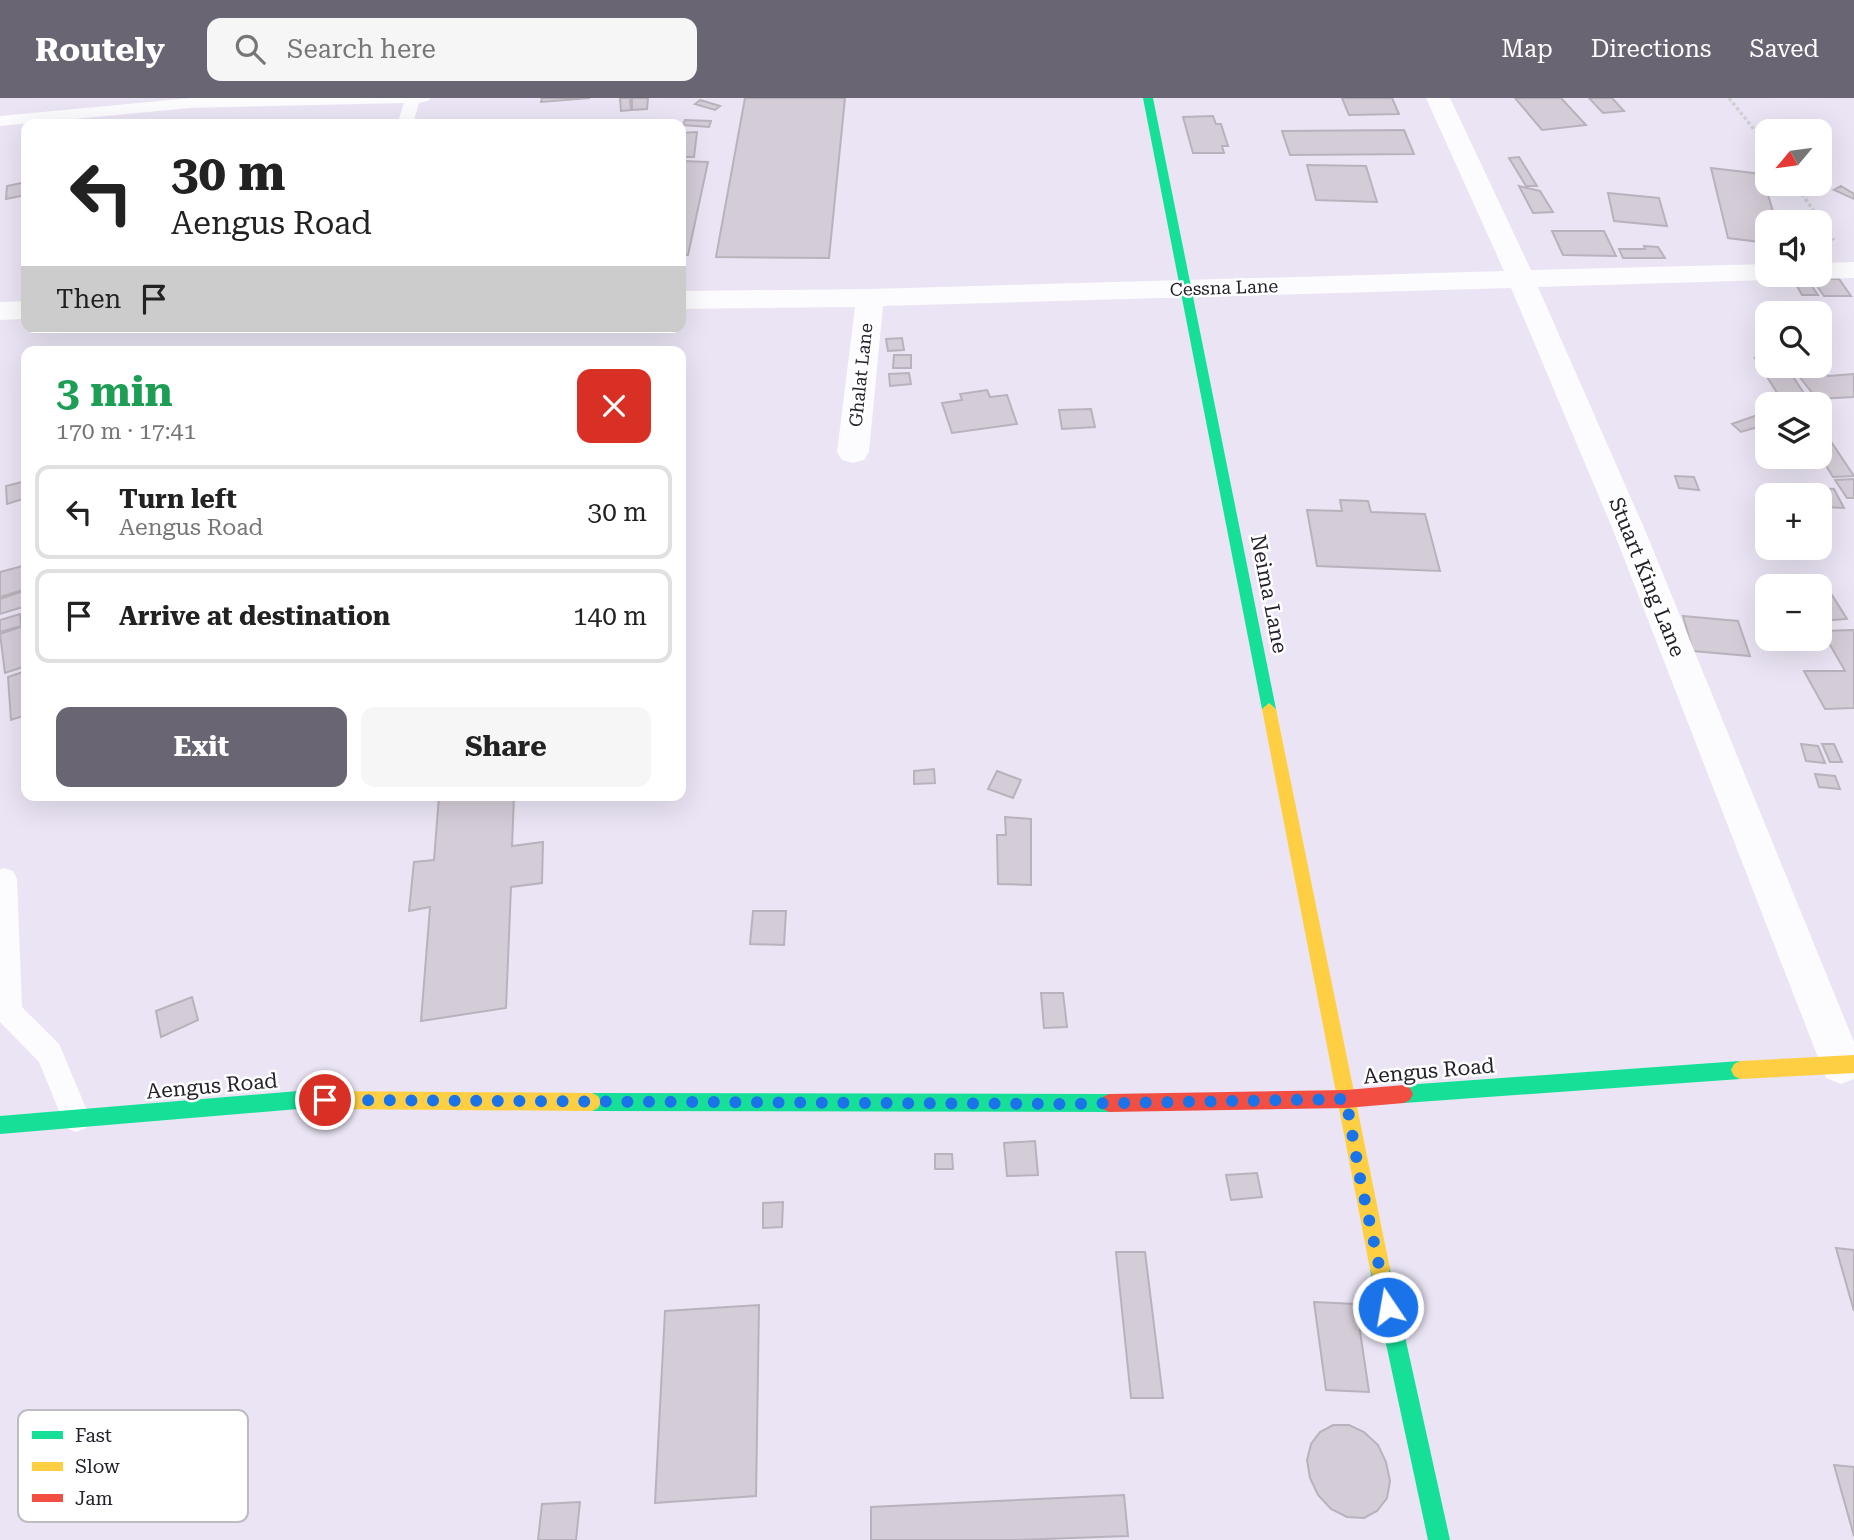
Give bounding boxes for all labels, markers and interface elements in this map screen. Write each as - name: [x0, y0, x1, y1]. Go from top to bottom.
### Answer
- search box: [207, 18, 697, 81]
- text: Routely: [35, 30, 165, 69]
- icon: search: [231, 30, 269, 68]
- text: Search here: [287, 34, 436, 64]
- text: Map: [1501, 35, 1553, 63]
- text: Directions: [1591, 35, 1711, 63]
- text: Saved: [1749, 35, 1819, 63]
- north arrow: [1755, 119, 1832, 196]
- map controls: [1755, 119, 1832, 651]
- text: 30 m: [171, 145, 286, 202]
- icon: left: [56, 147, 147, 238]
- text: Aengus Road: [171, 204, 372, 242]
- button: sound: [1755, 210, 1832, 287]
- street label: Cessna Lane: [1169, 275, 1279, 300]
- icon: arrive: [135, 280, 173, 318]
- text: Then: [56, 284, 121, 314]
- button: search: [1755, 301, 1832, 378]
- street label: Ghalat Lane: [845, 322, 876, 428]
- text: 3 min: [56, 367, 173, 416]
- button: close: [577, 369, 651, 443]
- button: layers: [1755, 392, 1832, 469]
- text: 170 m · 17:41: [56, 418, 196, 445]
- button: +: [1755, 483, 1832, 560]
- text: Turn left: [119, 484, 237, 514]
- icon: left: [60, 493, 98, 531]
- street label: Stuart King Lane: [1604, 494, 1690, 660]
- text: 30 m: [588, 497, 647, 527]
- text: Aengus Road: [119, 514, 263, 541]
- street label: Neima Lane: [1246, 533, 1292, 655]
- button: −: [1755, 574, 1832, 651]
- icon: arrive: [60, 597, 98, 635]
- text: Arrive at destination: [119, 601, 390, 631]
- text: 140 m: [573, 601, 647, 631]
- button: Exit: [56, 707, 347, 787]
- button: Share: [361, 707, 651, 787]
- street label: Aengus Road: [1362, 1053, 1496, 1089]
- street label: Aengus Road: [145, 1068, 279, 1104]
- pin: [295, 1070, 355, 1130]
- icon: arrive: [306, 1081, 344, 1119]
- position arrow: [1351, 1270, 1425, 1344]
- legend: [18, 1410, 248, 1522]
- text: Fast: [75, 1424, 112, 1447]
- text: Slow: [75, 1455, 120, 1478]
- text: Jam: [75, 1487, 113, 1510]

